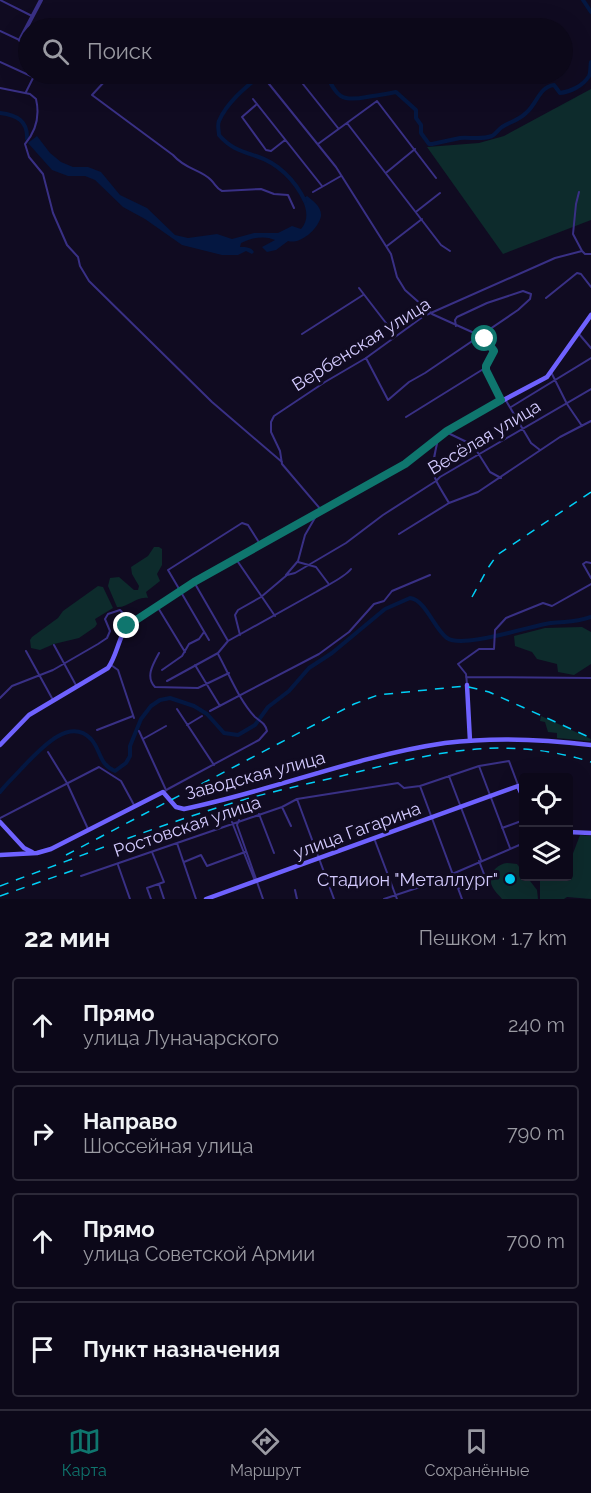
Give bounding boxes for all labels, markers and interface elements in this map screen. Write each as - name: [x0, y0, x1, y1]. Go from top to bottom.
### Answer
- search box: [18, 18, 573, 84]
- icon: search: [39, 35, 72, 68]
- text: Поиск: [87, 38, 152, 64]
- street label: Вербенская улица: [288, 293, 434, 395]
- route start: [471, 325, 497, 351]
- street label: Весёлая улица: [424, 395, 544, 479]
- route end: [113, 612, 139, 638]
- street label: Заводская улица: [183, 746, 327, 804]
- map controls: [519, 773, 573, 881]
- button: locate: [519, 773, 573, 827]
- street label: Ростовская улица: [111, 791, 263, 861]
- street label: улица Гагарина: [291, 797, 423, 863]
- button: layers: [519, 827, 573, 881]
- place label: Стадион "Металлург": [317, 869, 498, 890]
- marker: Стадион "Металлург": [503, 872, 517, 886]
- text: 22 мин: [24, 923, 110, 953]
- text: Пешком · 1.7 km: [419, 926, 567, 950]
- text: Прямо: [83, 1000, 155, 1026]
- icon: ahead: [26, 1009, 59, 1042]
- text: 240 m: [508, 1013, 565, 1037]
- text: улица Луначарского: [83, 1026, 279, 1050]
- text: Направо: [83, 1108, 177, 1134]
- icon: right: [26, 1117, 59, 1150]
- text: 790 m: [507, 1121, 565, 1145]
- text: Шоссейная улица: [83, 1134, 253, 1158]
- text: Прямо: [83, 1216, 155, 1242]
- icon: ahead: [26, 1225, 59, 1258]
- text: 700 m: [506, 1229, 565, 1253]
- text: улица Советской Армии: [83, 1242, 315, 1266]
- icon: arrive: [26, 1333, 59, 1366]
- text: Пункт назначения: [83, 1336, 280, 1362]
- tab: Карта: [62, 1425, 107, 1480]
- tab: Маршрут: [230, 1425, 301, 1480]
- tab: Сохранённые: [425, 1425, 529, 1480]

